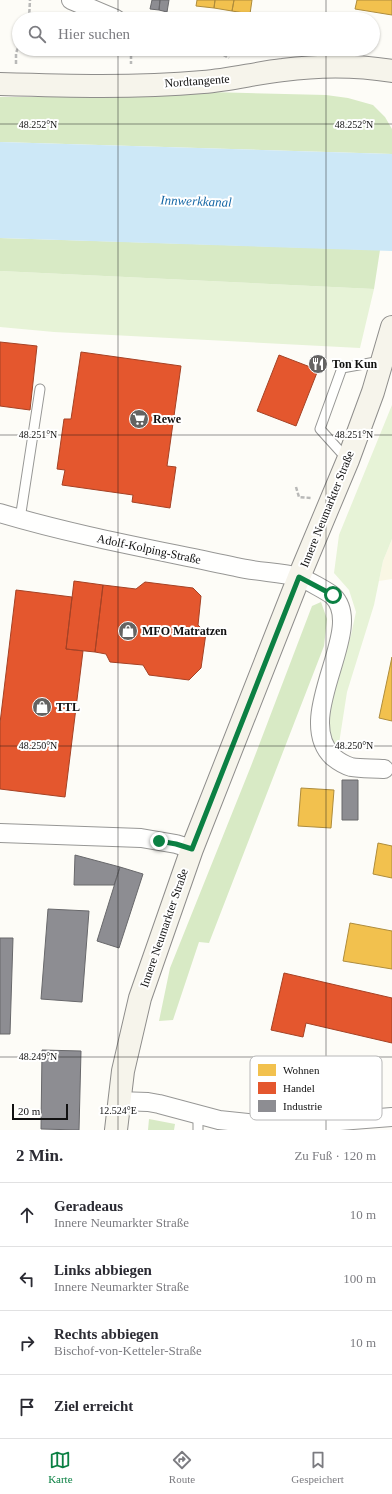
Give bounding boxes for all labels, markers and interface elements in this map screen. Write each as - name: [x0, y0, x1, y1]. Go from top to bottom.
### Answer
- search box: [12, 12, 380, 56]
- icon: search: [26, 23, 48, 45]
- text: Hier suchen: [58, 26, 130, 42]
- street label: Nordtangente: [164, 72, 230, 90]
- text: 48.252°N: [19, 119, 57, 130]
- text: 48.252°N: [335, 119, 373, 130]
- water label: Innwerkkanal: [159, 192, 232, 210]
- restaurant icon: Ton Kun: [307, 353, 329, 375]
- place label: Ton Kun: [332, 357, 378, 371]
- supermarket icon: Rewe: [128, 408, 150, 430]
- place label: Rewe: [153, 412, 182, 426]
- text: 48.251°N: [19, 429, 57, 440]
- text: 48.251°N: [335, 429, 373, 440]
- street label: Innere Neumarkter Straße: [297, 449, 357, 569]
- street label: Adolf-Kolping-Straße: [96, 531, 202, 567]
- route start: [324, 586, 342, 604]
- shop icon: MFO Matratzen: [117, 620, 139, 642]
- place label: MFO Matratzen: [142, 624, 227, 638]
- shop icon: TTL: [31, 696, 53, 718]
- place label: TTL: [56, 700, 80, 714]
- text: 48.250°N: [19, 740, 57, 751]
- text: 48.250°N: [335, 740, 373, 751]
- route end: [150, 832, 168, 850]
- street label: Innere Neumarkter Straße: [137, 867, 191, 989]
- text: 48.249°N: [19, 1051, 57, 1062]
- legend: [250, 1056, 382, 1120]
- text: Wohnen: [283, 1064, 320, 1076]
- text: Handel: [283, 1082, 315, 1094]
- text: Industrie: [283, 1100, 322, 1112]
- scale bar: [12, 1102, 68, 1121]
- text: 20 m: [18, 1105, 40, 1117]
- text: 12.524°E: [99, 1105, 137, 1116]
- text: 2 Min.: [16, 1146, 63, 1165]
- text: Zu Fuß · 120 m: [294, 1148, 376, 1163]
- text: Geradeaus: [54, 1198, 123, 1214]
- icon: ahead: [16, 1204, 38, 1226]
- text: 10 m: [350, 1207, 376, 1222]
- text: Innere Neumarkter Straße: [54, 1215, 189, 1230]
- text: Links abbiegen: [54, 1262, 152, 1278]
- icon: left: [16, 1268, 38, 1290]
- text: 100 m: [343, 1271, 376, 1286]
- text: Innere Neumarkter Straße: [54, 1279, 189, 1294]
- text: Rechts abbiegen: [54, 1326, 159, 1342]
- icon: right: [16, 1332, 38, 1354]
- text: 10 m: [350, 1335, 376, 1350]
- text: Bischof-von-Ketteler-Straße: [54, 1343, 202, 1358]
- icon: arrive: [16, 1396, 38, 1418]
- text: Ziel erreicht: [54, 1398, 133, 1414]
- tab: Karte: [48, 1449, 73, 1485]
- tab: Route: [169, 1449, 195, 1485]
- tab: Gespeichert: [291, 1449, 344, 1485]

